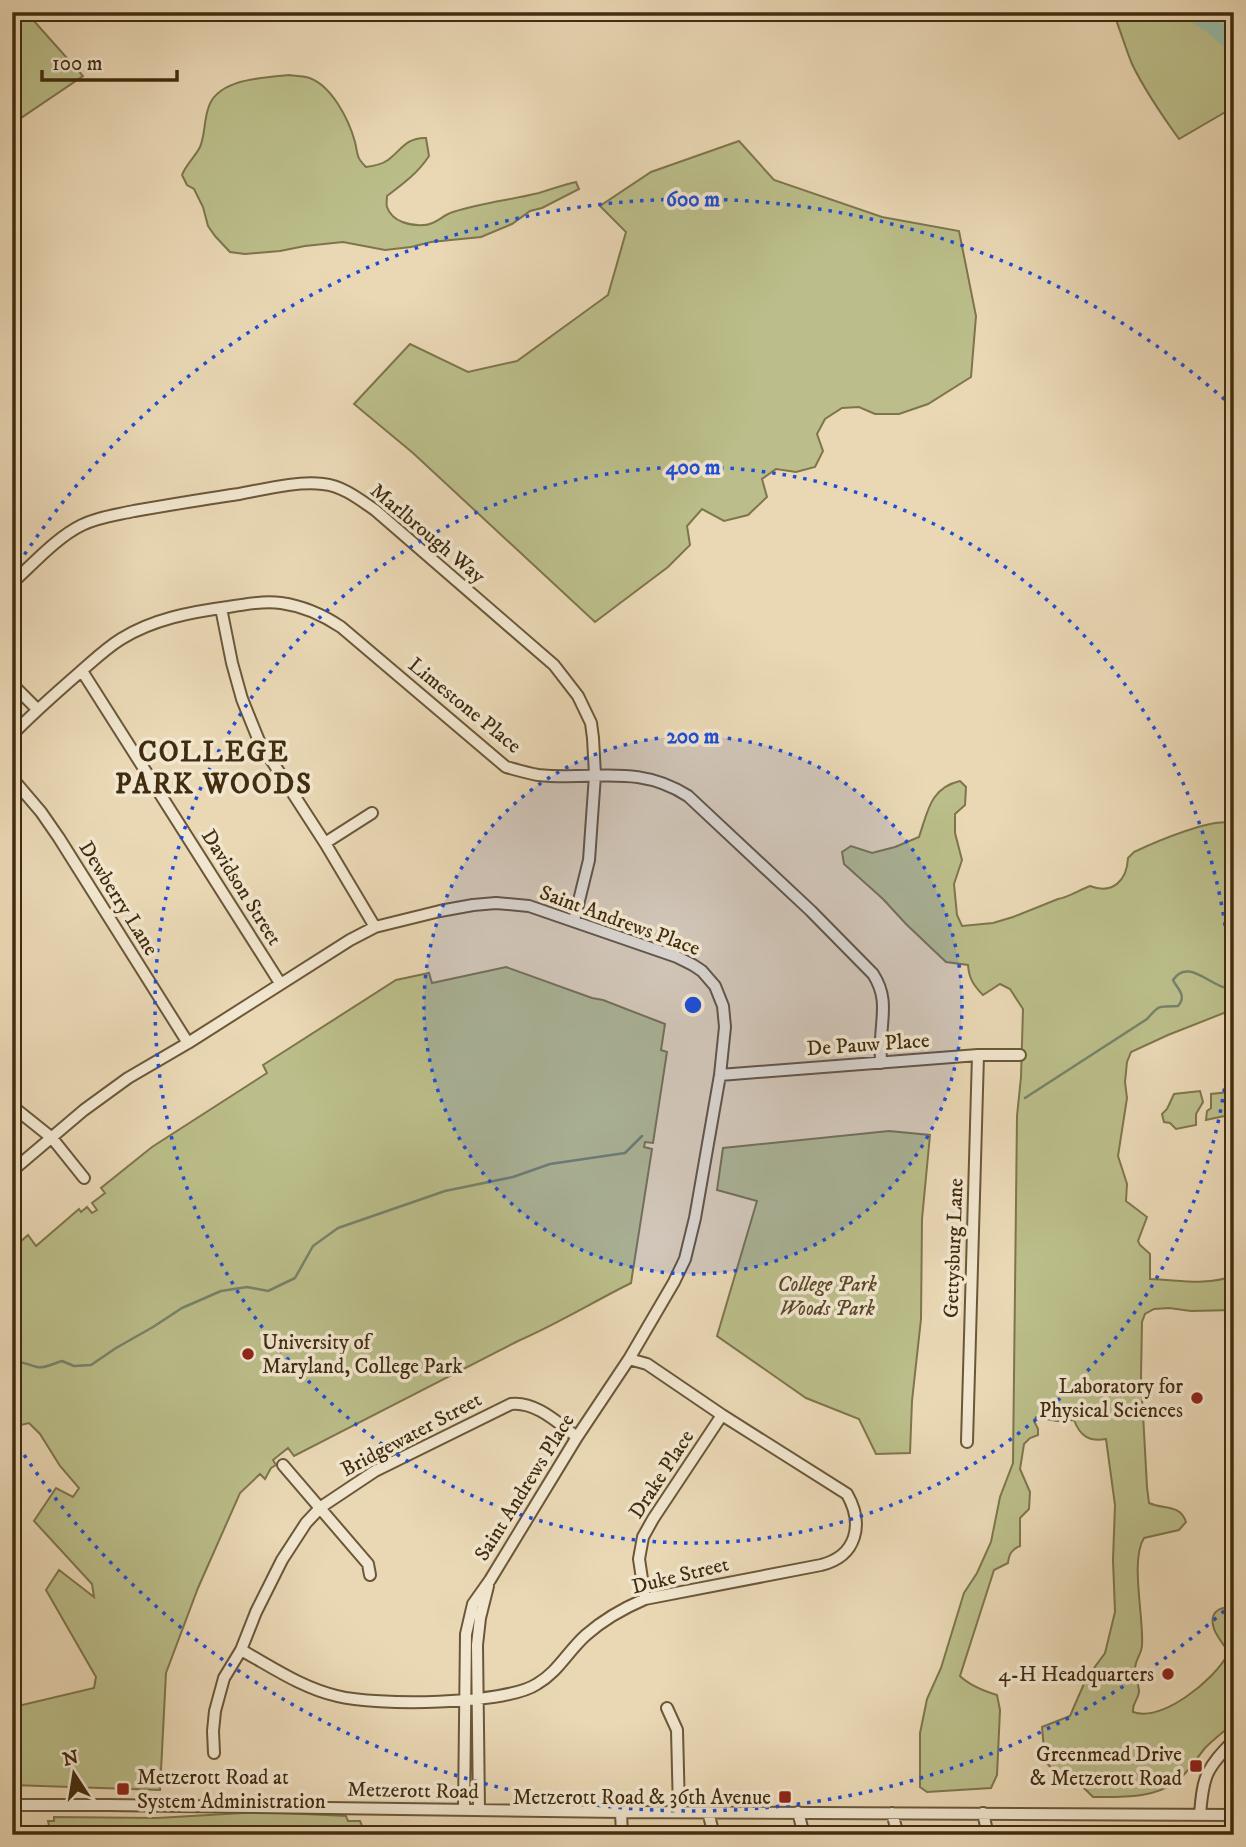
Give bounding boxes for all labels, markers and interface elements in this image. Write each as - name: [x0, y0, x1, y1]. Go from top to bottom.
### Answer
- scale bar: [42, 38, 177, 82]
- text: 100 m: [52, 51, 103, 77]
- text: 600 m: [666, 187, 720, 213]
- text: 400 m: [666, 455, 721, 481]
- street label: Marlbrough Way: [364, 478, 491, 590]
- street label: Limestone Place: [403, 652, 526, 760]
- text: 200 m: [666, 724, 720, 750]
- district label: COLLEGE PARK WOODS: [115, 735, 313, 802]
- street label: Davidson Street: [195, 825, 287, 951]
- street label: Dewberry Lane: [73, 837, 164, 961]
- street label: Saint Andrews Place: [536, 880, 704, 962]
- centre of rings: [681, 993, 705, 1017]
- street label: De Pauw Place: [806, 1028, 931, 1062]
- street label: Gettysburg Lane: [939, 1177, 969, 1318]
- park label: College Park Woods Park: [777, 1272, 877, 1322]
- place label: University of Maryland, College Park: [262, 1330, 463, 1380]
- marker: University of Maryland, College Park: [240, 1346, 256, 1362]
- place label: Laboratory for Physical Sciences: [1039, 1374, 1183, 1424]
- street label: Bridgewater Street: [337, 1387, 486, 1483]
- marker: Laboratory for Physical Sciences: [1189, 1390, 1205, 1406]
- street label: Saint Andrews Place: [469, 1409, 581, 1566]
- street label: Drake Place: [623, 1425, 700, 1524]
- street label: Duke Street: [629, 1551, 732, 1601]
- place label: 4-H Headquarters: [998, 1662, 1154, 1688]
- marker: 4-H Headquarters: [1160, 1666, 1176, 1682]
- north arrow: [38, 1738, 108, 1808]
- place label: Greenmead Drive & Metzerott Road: [1030, 1742, 1183, 1792]
- text: N: [61, 1746, 81, 1772]
- marker: Greenmead Drive & Metzerott Road: [1188, 1758, 1204, 1774]
- place label: Metzerott Road at System Administration: [137, 1765, 326, 1815]
- street label: Metzerott Road: [347, 1777, 480, 1805]
- marker: Metzerott Road at System Administration: [115, 1781, 131, 1797]
- place label: Metzerott Road & 36th Avenue: [513, 1785, 771, 1811]
- marker: Metzerott Road & 36th Avenue: [777, 1789, 793, 1805]

